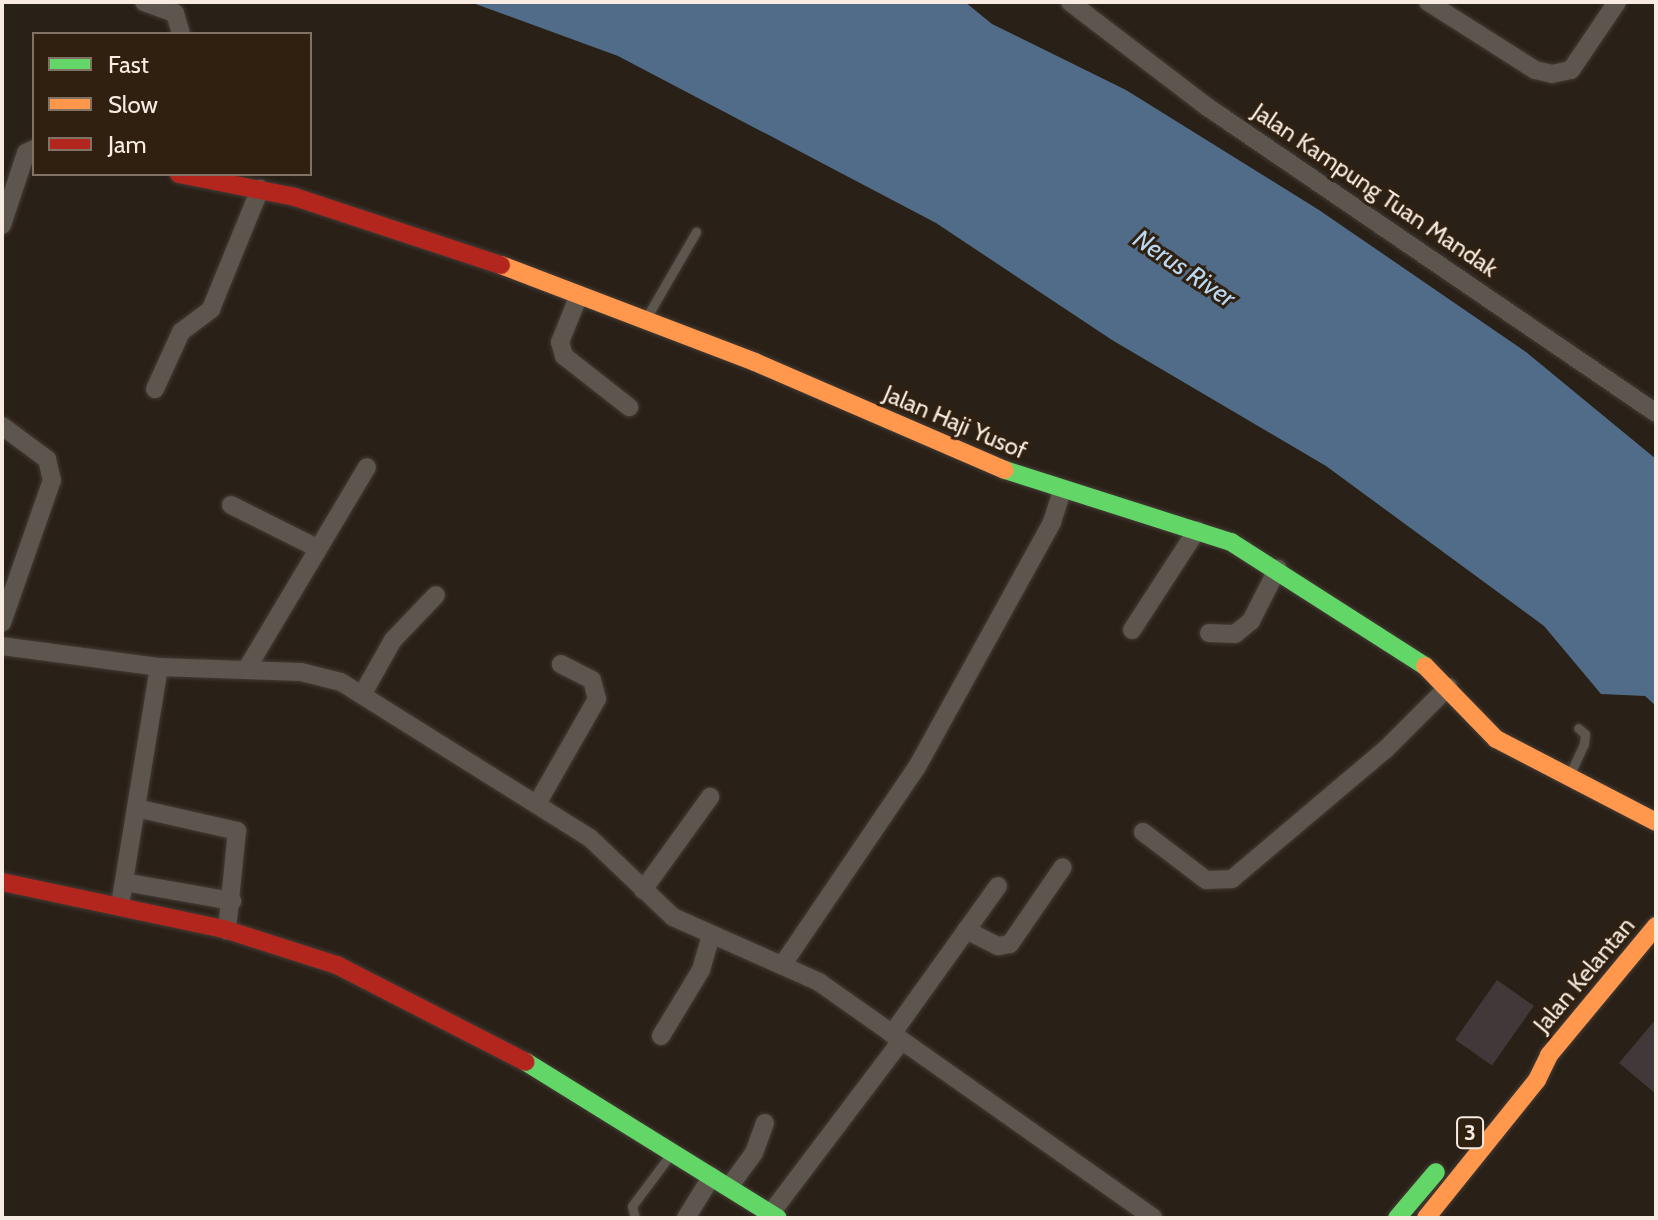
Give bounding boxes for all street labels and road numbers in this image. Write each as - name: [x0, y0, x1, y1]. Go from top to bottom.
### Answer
- street label: Jalan Kampung Tuan Mandak: [1247, 97, 1503, 283]
- street label: Jalan Haji Yusof: [879, 379, 1031, 465]
- street label: Jalan Kelantan: [1527, 911, 1641, 1039]
- road number: 3: [1456, 1115, 1484, 1151]

